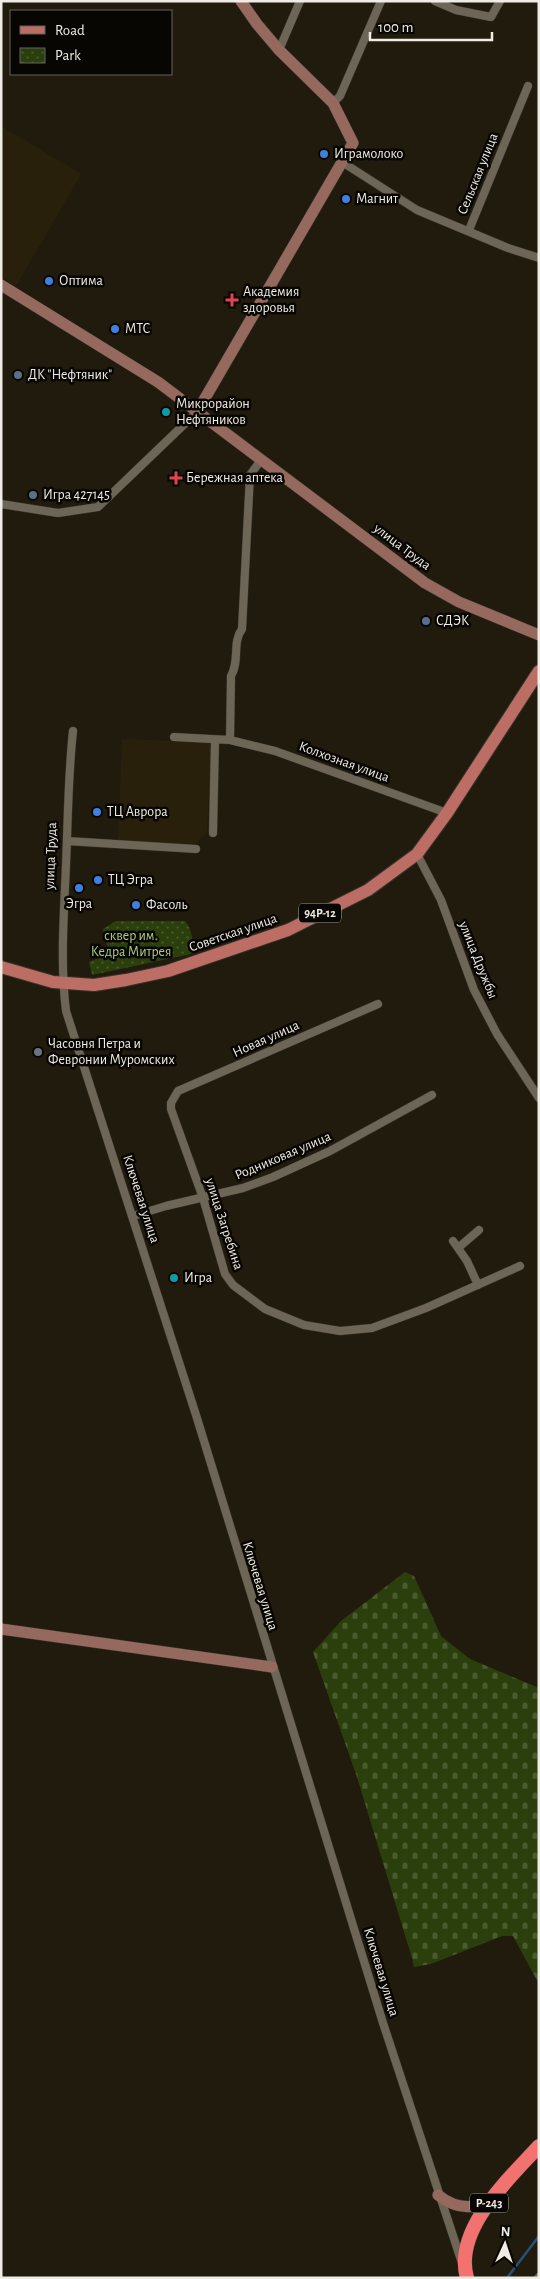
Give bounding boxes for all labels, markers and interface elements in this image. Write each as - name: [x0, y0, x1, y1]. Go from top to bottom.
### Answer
- legend: [10, 10, 172, 75]
- scale bar: [370, 10, 492, 42]
- text: 100 m: [378, 20, 413, 35]
- text: Road: [55, 23, 85, 38]
- text: Park: [55, 48, 81, 63]
- street label: Сельская улица: [455, 131, 501, 217]
- place label: Играмолоко: [334, 147, 404, 161]
- marker: Играмолоко: [318, 148, 330, 160]
- place label: Магнит: [356, 192, 399, 206]
- marker: Магнит: [340, 193, 352, 205]
- place label: Оптима: [59, 274, 104, 288]
- marker: Оптима: [43, 275, 55, 287]
- place label: Академия здоровья: [243, 285, 299, 315]
- marker: Академия здоровья: [225, 293, 239, 307]
- place label: МТС: [125, 322, 151, 336]
- marker: МТС: [109, 323, 121, 335]
- place label: ДК "Нефтяник": [28, 368, 112, 382]
- marker: ДК "Нефтяник": [12, 369, 24, 381]
- place label: Микрорайон Нефтяников: [176, 397, 250, 427]
- marker: Микрорайон Нефтяников: [160, 406, 172, 418]
- place label: Бережная аптека: [186, 471, 283, 485]
- marker: Бережная аптека: [170, 472, 182, 484]
- place label: Игра 427145: [43, 488, 110, 502]
- marker: Игра 427145: [27, 489, 39, 501]
- street label: улица Труда: [370, 521, 434, 573]
- place label: СДЭК: [436, 614, 469, 628]
- marker: СДЭК: [420, 615, 432, 627]
- street label: Колхозная улица: [297, 739, 392, 785]
- place label: ТЦ Аврора: [107, 805, 168, 819]
- marker: ТЦ Аврора: [91, 806, 103, 818]
- street label: улица Труда: [43, 821, 59, 891]
- place label: ТЦ Эгра: [108, 873, 154, 887]
- marker: ТЦ Эгра: [92, 874, 104, 886]
- marker: Эгра: [73, 882, 85, 894]
- place label: Эгра: [66, 897, 93, 911]
- place label: Фасоль: [146, 898, 188, 912]
- marker: Фасоль: [130, 899, 142, 911]
- road number: 94Р-12: [299, 904, 341, 922]
- street label: Советская улица: [187, 911, 279, 955]
- street label: улица Дружбы: [456, 918, 500, 1001]
- park label: сквер им. Кедра Митрея: [91, 929, 171, 959]
- street label: Новая улица: [231, 1018, 302, 1060]
- place label: Часовня Петра и Февронии Муромских: [48, 1037, 175, 1067]
- marker: Часовня Петра и Февронии Муромских: [32, 1046, 44, 1058]
- street label: Родниковая улица: [233, 1129, 334, 1183]
- street label: Ключевая улица: [120, 1153, 162, 1245]
- street label: улица Загребина: [202, 1175, 246, 1272]
- place label: Игра: [184, 1271, 213, 1285]
- marker: Игра: [168, 1272, 180, 1284]
- street label: Ключевая улица: [240, 1540, 280, 1633]
- street label: Ключевая улица: [361, 1926, 401, 2019]
- road number: Р-243: [470, 2194, 508, 2212]
- north arrow: [480, 2219, 530, 2269]
- text: N: [500, 2225, 511, 2239]

